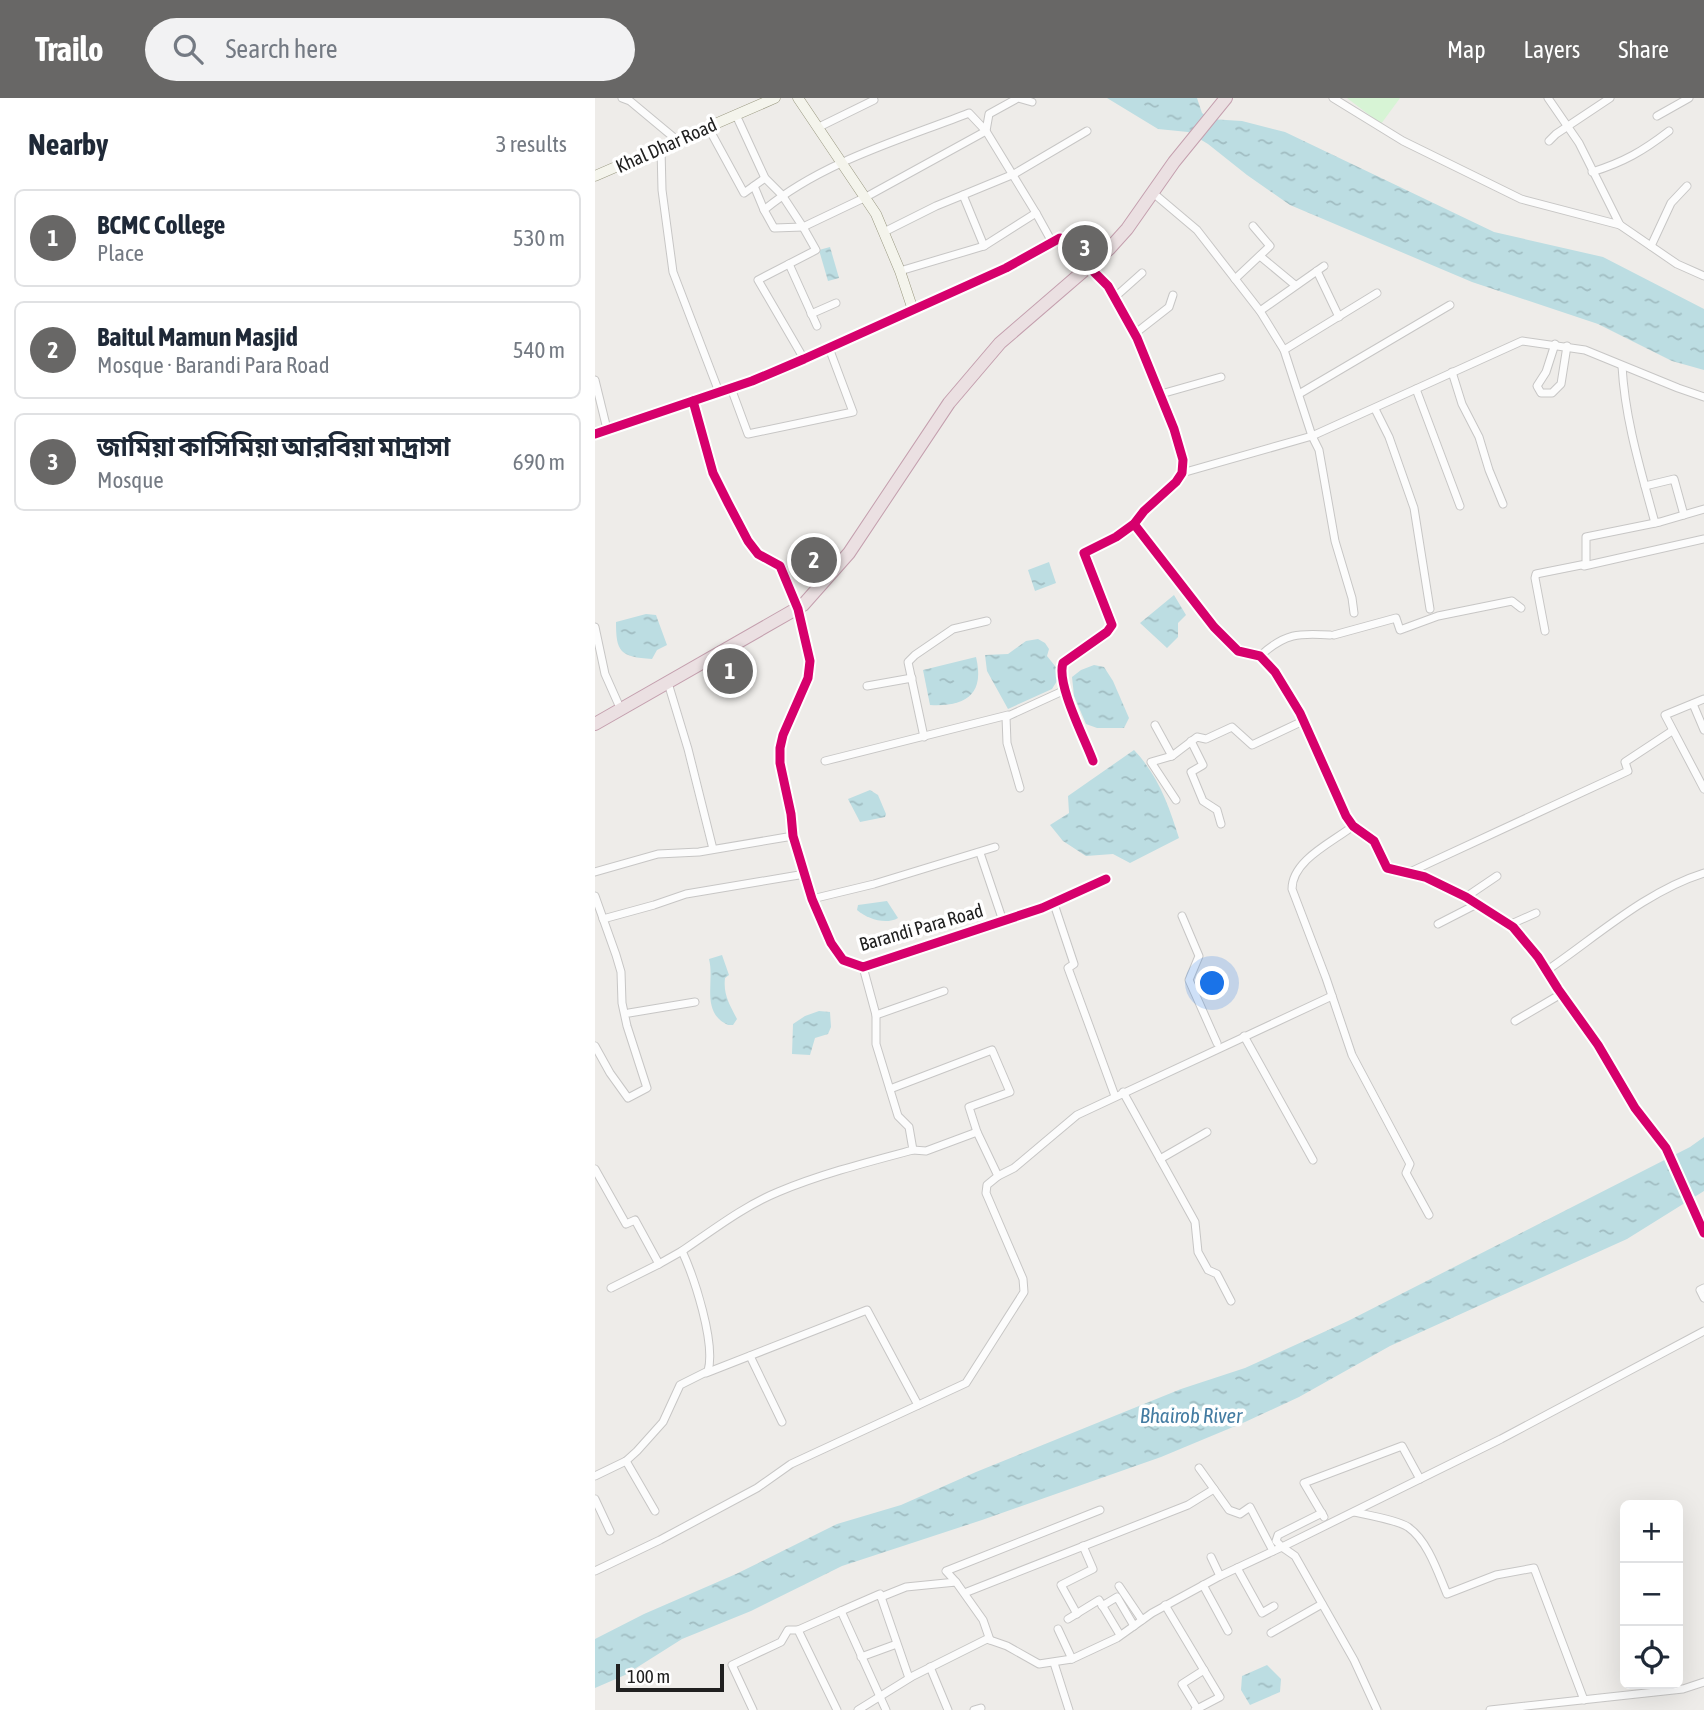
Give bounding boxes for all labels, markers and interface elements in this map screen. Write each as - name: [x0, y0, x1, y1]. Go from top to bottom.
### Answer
- search box: [145, 18, 635, 81]
- text: Trailo: [35, 30, 103, 68]
- icon: search: [169, 30, 207, 68]
- text: Search here: [225, 34, 338, 64]
- text: Map: [1447, 36, 1486, 63]
- text: Layers: [1524, 36, 1580, 63]
- text: Share: [1618, 36, 1669, 63]
- street label: Khal Dhar Road: [612, 113, 720, 177]
- text: Nearby: [28, 127, 108, 161]
- text: 3 results: [496, 131, 567, 157]
- text: BCMC College: [97, 210, 225, 240]
- pin: 3: [1062, 222, 1108, 274]
- text: 1: [48, 225, 58, 251]
- text: 530 m: [513, 225, 565, 251]
- text: Place: [97, 240, 144, 266]
- text: Baitul Mamun Masjid: [97, 322, 298, 352]
- text: 2: [48, 337, 58, 363]
- text: 540 m: [513, 337, 565, 363]
- text: Mosque · Barandi Para Road: [97, 352, 330, 378]
- text: জামিয়া কাসিমিয়া আরবিয়া মাদ্রাসা: [97, 432, 450, 462]
- text: 3: [48, 449, 58, 475]
- text: 690 m: [513, 449, 565, 475]
- text: Mosque: [97, 467, 164, 493]
- pin: 2: [791, 534, 837, 586]
- pin: 1: [707, 645, 753, 697]
- street label: Barandi Para Road: [857, 899, 985, 955]
- your location: [1195, 966, 1229, 1000]
- water label: Bhairob River: [1140, 1403, 1243, 1427]
- map controls: [1620, 1500, 1683, 1689]
- button: +: [1620, 1500, 1683, 1563]
- button: −: [1620, 1563, 1683, 1626]
- button: locate: [1620, 1626, 1683, 1689]
- scale bar: [616, 1661, 725, 1693]
- text: 100 m: [627, 1665, 670, 1687]

